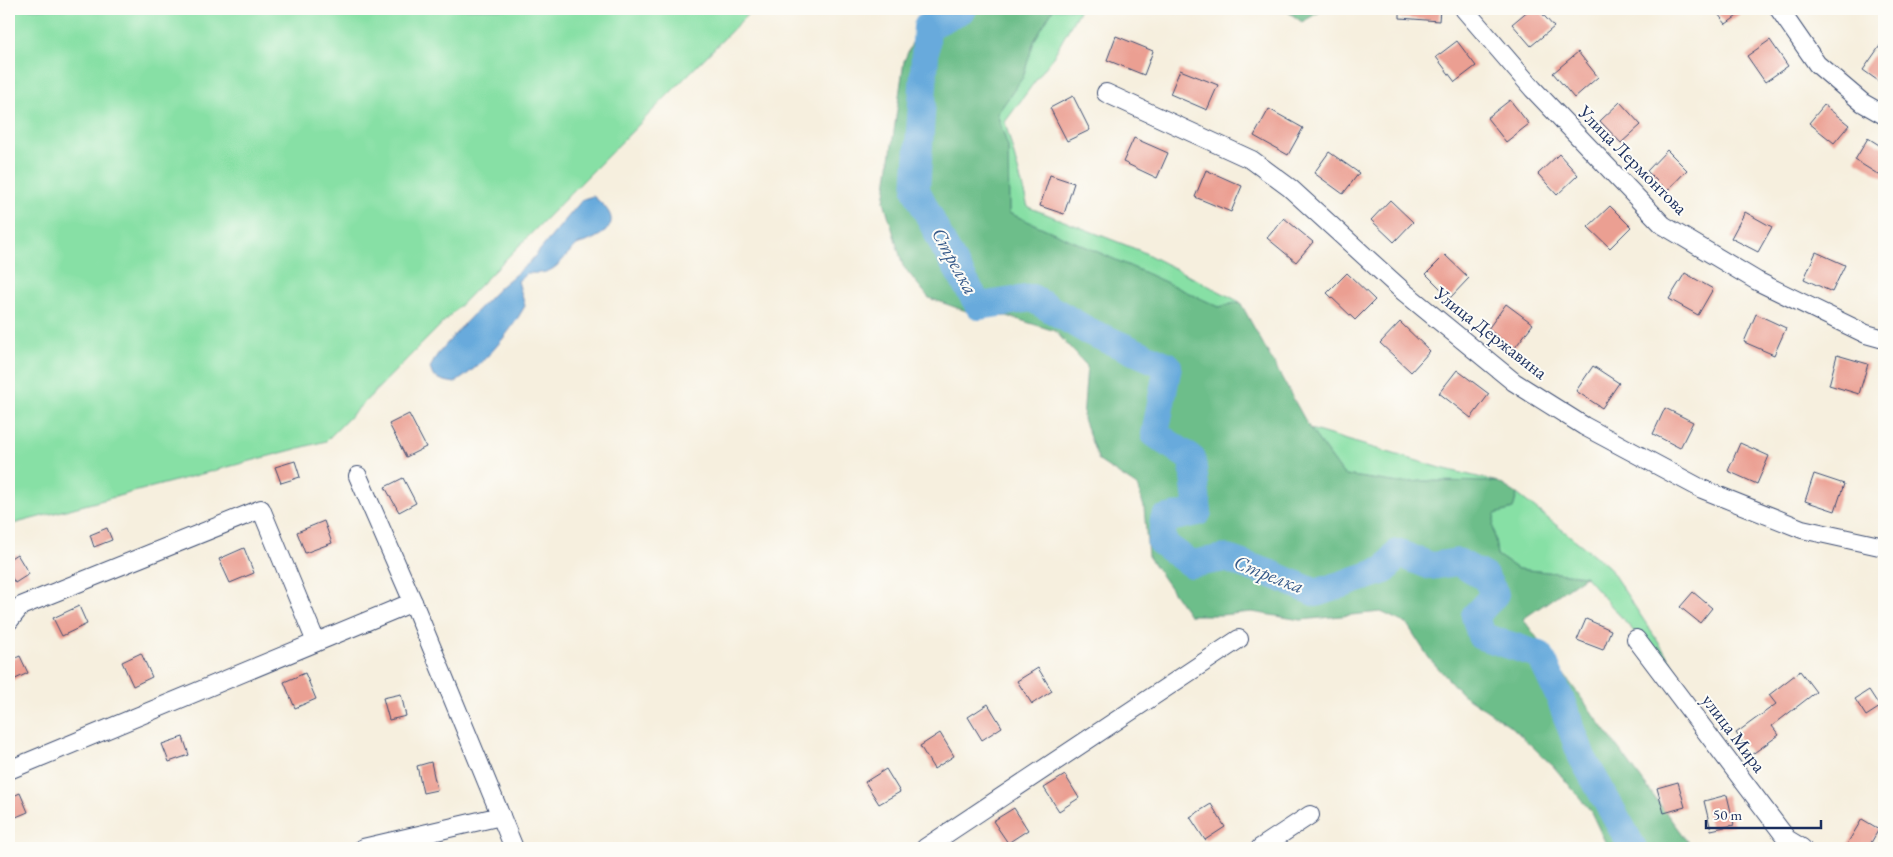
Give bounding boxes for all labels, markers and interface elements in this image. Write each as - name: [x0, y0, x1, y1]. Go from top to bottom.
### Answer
- street label: Улица Лермонтова: [1572, 99, 1693, 220]
- water label: Стрелка: [926, 223, 984, 299]
- street label: Улица Державина: [1429, 280, 1553, 385]
- water label: Стрелка: [1230, 549, 1308, 599]
- street label: улица Мира: [1696, 689, 1772, 778]
- scale bar: [1706, 797, 1820, 829]
- text: 50 m: [1713, 805, 1742, 824]

